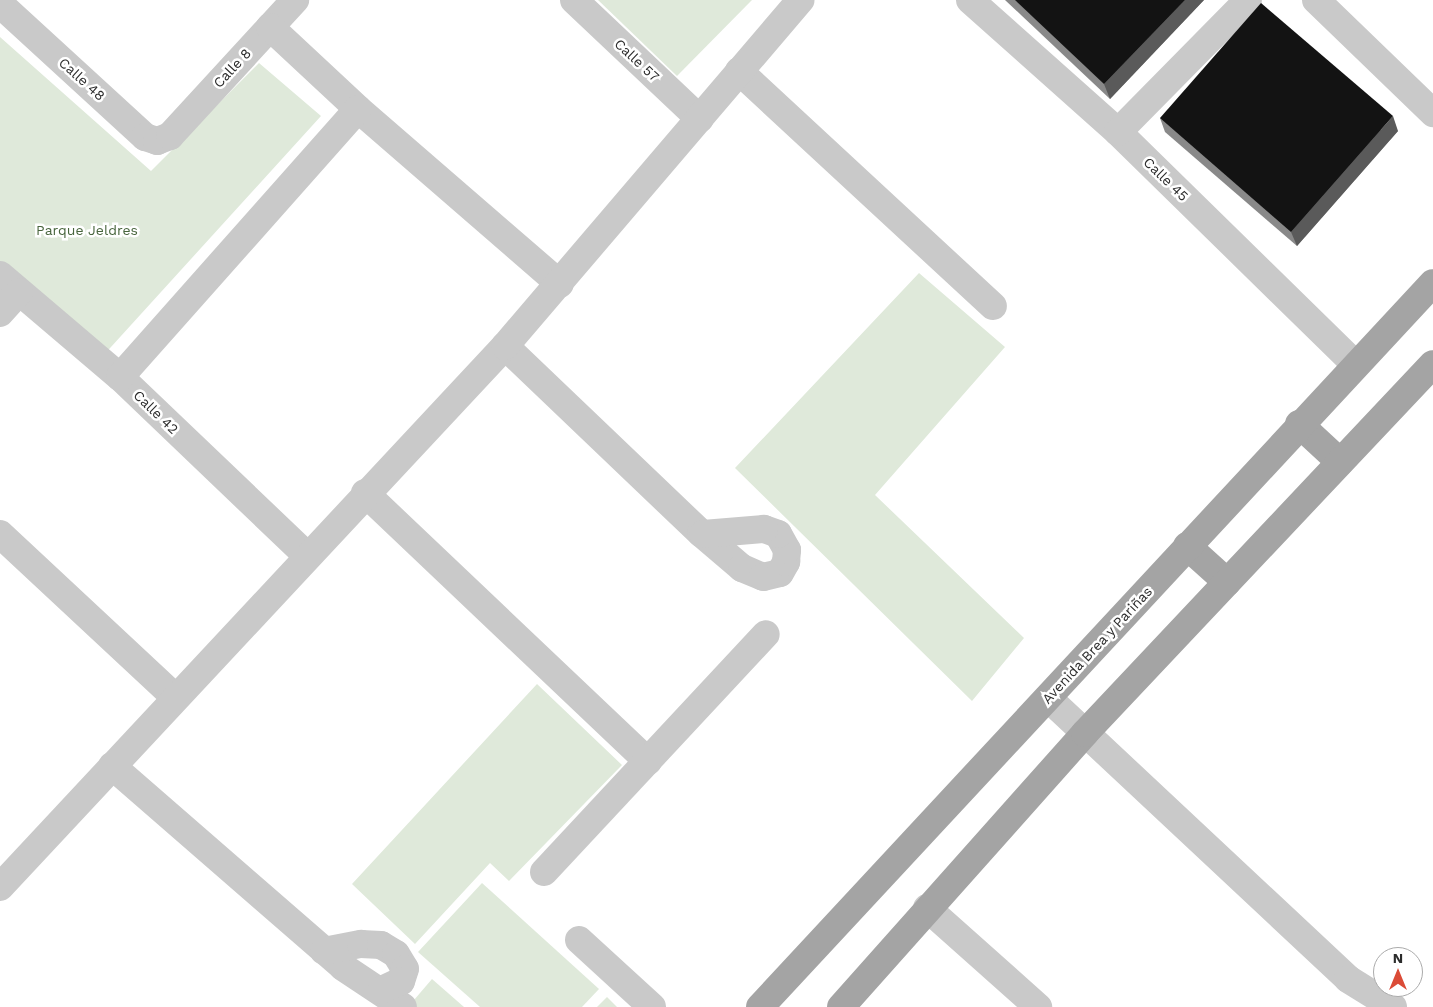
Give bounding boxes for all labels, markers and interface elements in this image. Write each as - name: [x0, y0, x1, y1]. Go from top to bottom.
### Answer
- street label: Calle 57: [611, 35, 663, 85]
- street label: Calle 8: [210, 45, 254, 91]
- street label: Calle 48: [56, 54, 108, 104]
- street label: Calle 45: [1140, 154, 1192, 204]
- park label: Parque Jeldres: [36, 222, 138, 238]
- street label: Calle 42: [130, 387, 182, 437]
- street label: Avenida Brea y Pariñas: [1038, 582, 1156, 708]
- north arrow: [1373, 947, 1423, 997]
- text: N: [1393, 950, 1403, 966]

